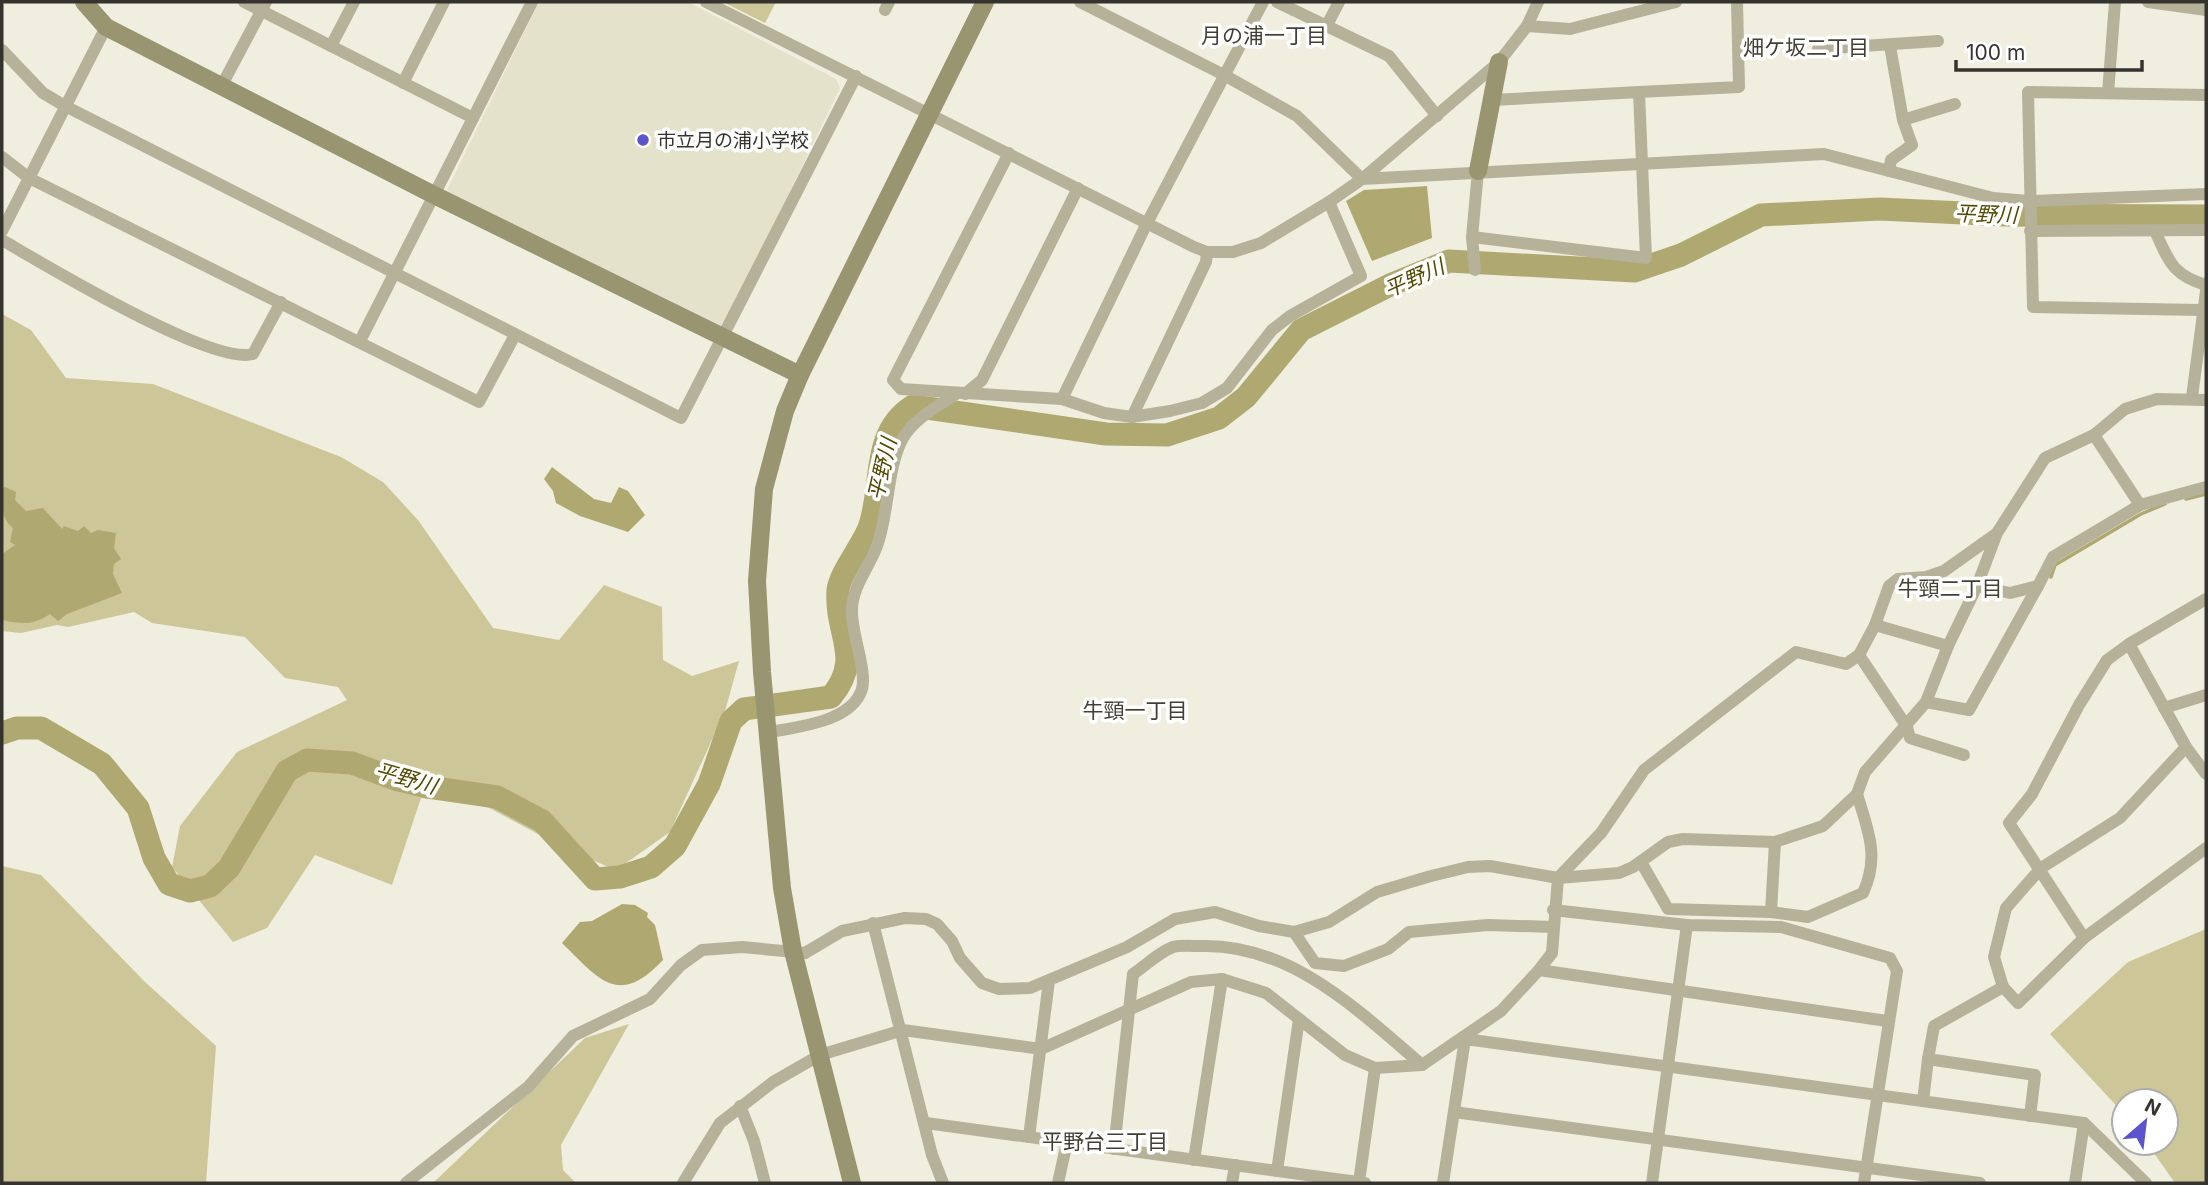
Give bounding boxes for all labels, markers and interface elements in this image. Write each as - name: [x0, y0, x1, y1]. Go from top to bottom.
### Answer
- district label: 月の浦一丁目: [1201, 23, 1327, 48]
- scale bar: [1956, 28, 2142, 72]
- district label: 畑ケ坂二丁目: [1743, 35, 1869, 60]
- text: 100 m: [1966, 40, 2025, 65]
- place label: 市立月の浦小学校: [657, 129, 809, 152]
- marker: 市立月の浦小学校: [635, 132, 651, 148]
- water label: 平野川: [1954, 200, 2020, 228]
- water label: 平野川: [1380, 253, 1450, 302]
- water label: 平野川: [863, 434, 902, 503]
- district label: 牛頸二丁目: [1898, 576, 2003, 601]
- district label: 牛頸一丁目: [1083, 698, 1188, 723]
- water label: 平野川: [372, 757, 442, 799]
- north arrow: [2110, 1087, 2180, 1157]
- text: N: [2141, 1094, 2165, 1121]
- district label: 平野台三丁目: [1042, 1129, 1168, 1154]

